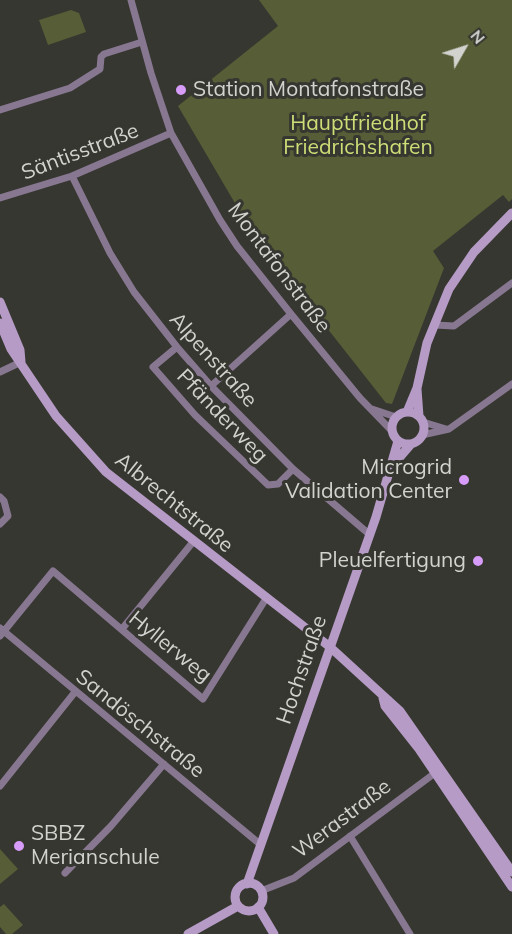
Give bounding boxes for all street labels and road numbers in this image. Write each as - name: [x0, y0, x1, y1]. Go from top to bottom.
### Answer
- street label: Säntisstraße: [18, 118, 142, 186]
- street label: Montafonstraße: [222, 198, 336, 338]
- street label: Alpenstraße: [164, 307, 262, 413]
- street label: Pfänderweg: [171, 364, 273, 468]
- street label: Albrechtstraße: [110, 448, 238, 558]
- street label: Hyllerweg: [124, 606, 216, 688]
- street label: Hochstraße: [272, 612, 332, 728]
- street label: Sandöschstraße: [71, 664, 209, 784]
- street label: Werastraße: [288, 774, 396, 864]

